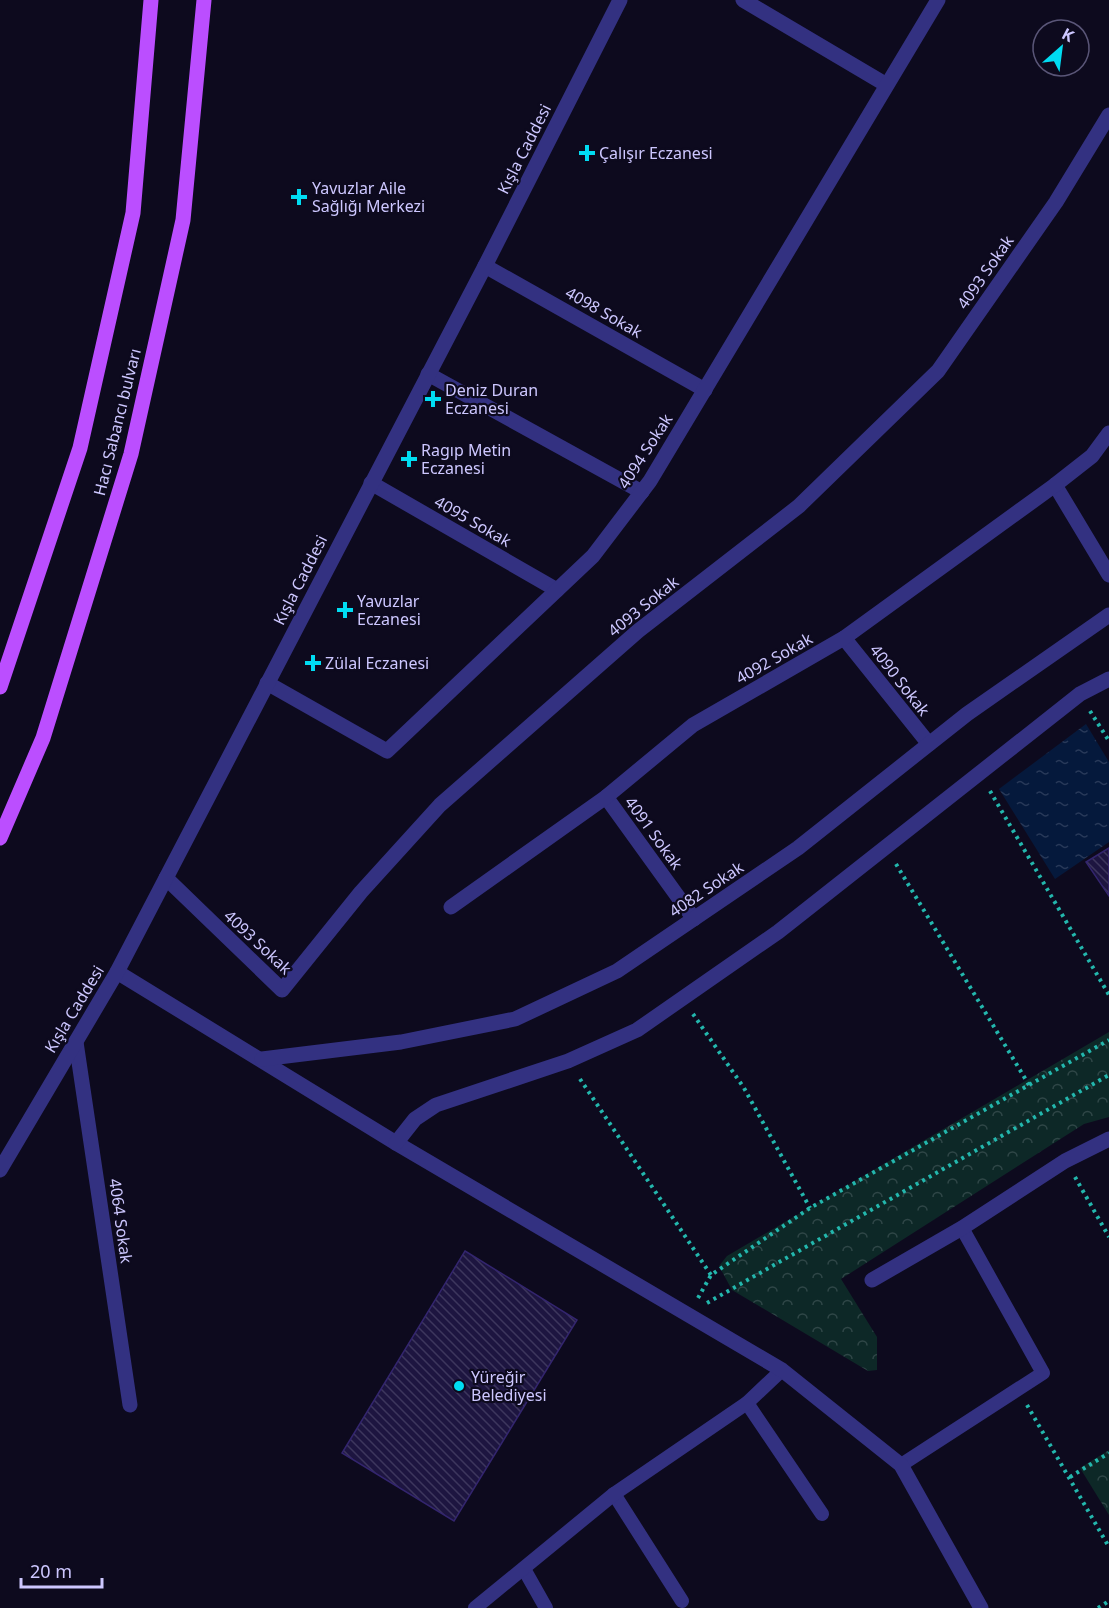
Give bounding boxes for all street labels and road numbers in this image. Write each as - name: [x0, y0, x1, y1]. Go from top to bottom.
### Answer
- street label: Kışla Caddesi: [492, 100, 556, 198]
- street label: 4093 Sokak: [952, 230, 1019, 313]
- street label: 4098 Sokak: [562, 281, 647, 343]
- street label: Hacı Sabancı bulvarı: [88, 346, 146, 498]
- street label: 4094 Sokak: [613, 409, 678, 493]
- street label: 4095 Sokak: [431, 490, 516, 552]
- street label: Kışla Caddesi: [268, 531, 332, 629]
- street label: 4093 Sokak: [603, 570, 683, 641]
- street label: 4092 Sokak: [732, 627, 817, 689]
- street label: 4090 Sokak: [865, 640, 935, 721]
- street label: 4091 Sokak: [620, 792, 688, 874]
- street label: 4082 Sokak: [664, 856, 748, 922]
- street label: 4093 Sokak: [219, 905, 297, 979]
- street label: Kışla Caddesi: [39, 961, 109, 1057]
- street label: 4064 Sokak: [104, 1177, 138, 1265]

